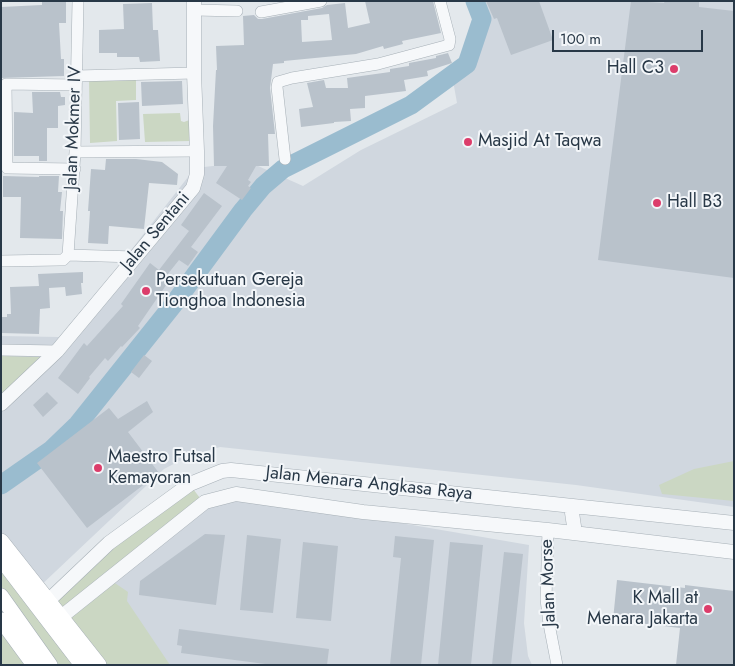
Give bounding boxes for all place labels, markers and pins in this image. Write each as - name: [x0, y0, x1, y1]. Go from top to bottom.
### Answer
- place label: Hall C3: [607, 58, 664, 80]
- marker: Hall C3: [668, 63, 680, 75]
- place label: Masjid At Taqwa: [478, 131, 601, 153]
- marker: Masjid At Taqwa: [462, 136, 474, 148]
- place label: Hall B3: [667, 192, 722, 214]
- marker: Hall B3: [651, 197, 663, 209]
- place label: Persekutuan Gereja Tionghoa Indonesia: [156, 270, 305, 312]
- marker: Persekutuan Gereja Tionghoa Indonesia: [140, 285, 152, 297]
- place label: Maestro Futsal Kemayoran: [108, 447, 216, 489]
- marker: Maestro Futsal Kemayoran: [92, 462, 104, 474]
- place label: K Mall at Menara Jakarta: [587, 588, 698, 630]
- marker: K Mall at Menara Jakarta: [702, 603, 714, 615]

